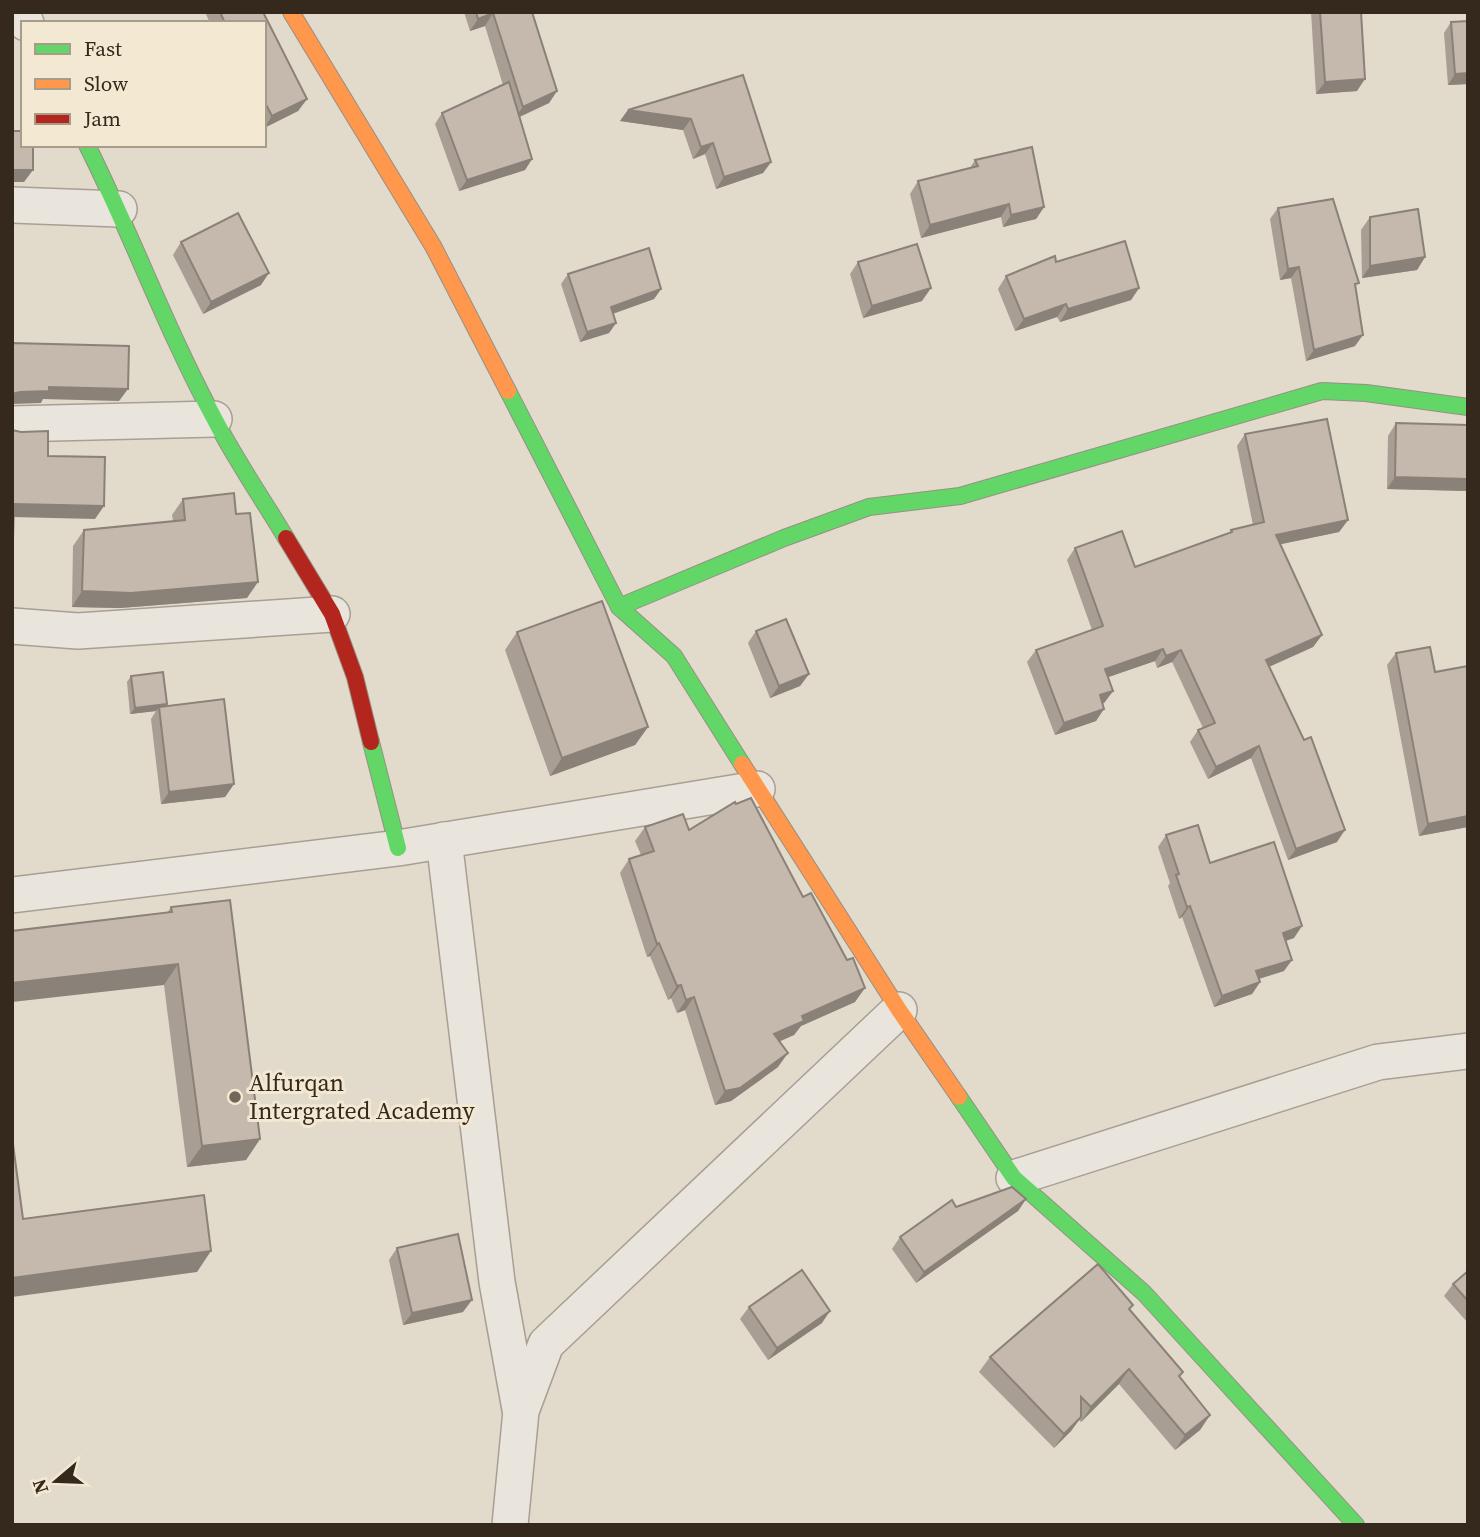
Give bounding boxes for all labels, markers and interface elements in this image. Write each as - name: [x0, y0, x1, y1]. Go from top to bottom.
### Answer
- legend: [21, 21, 266, 147]
- text: Fast: [84, 34, 122, 63]
- text: Slow: [84, 69, 128, 98]
- text: Jam: [83, 104, 121, 133]
- place label: Alfurqan Intergrated Academy: [249, 1066, 475, 1127]
- marker: Alfurqan Intergrated Academy: [227, 1089, 243, 1105]
- north arrow: [21, 1446, 91, 1516]
- text: N: [25, 1476, 54, 1497]

